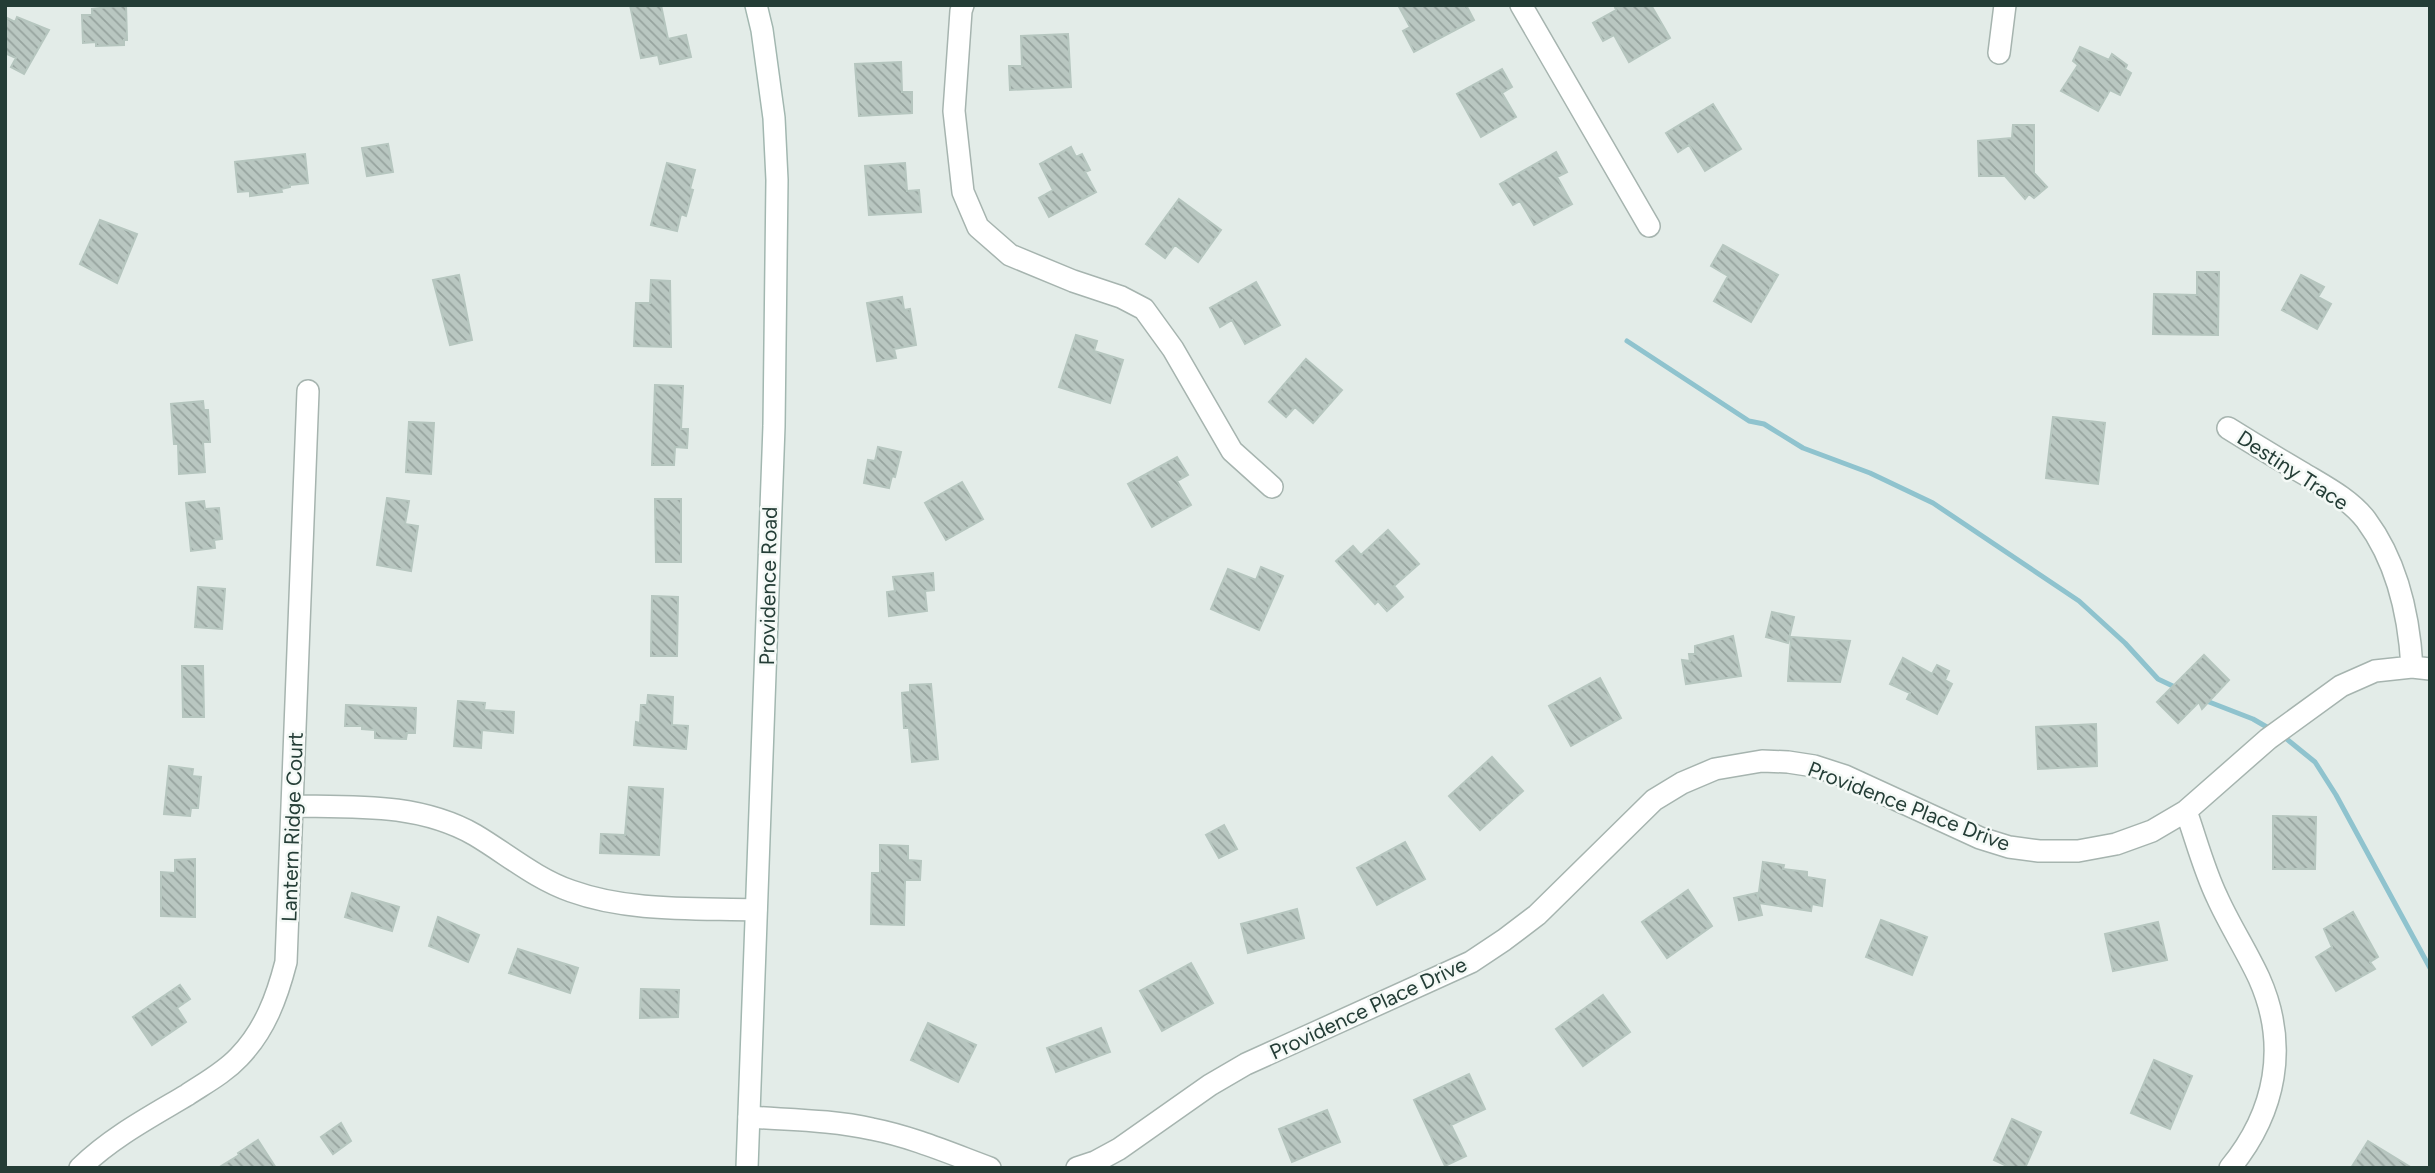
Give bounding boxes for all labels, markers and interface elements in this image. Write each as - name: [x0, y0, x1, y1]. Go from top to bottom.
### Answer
- street label: Destiny Trace: [2233, 425, 2353, 515]
- street label: Providence Road: [754, 506, 782, 666]
- street label: Lantern Ridge Court: [276, 732, 308, 922]
- street label: Providence Place Drive: [1804, 756, 2014, 856]
- street label: Providence Place Drive: [1266, 951, 1470, 1065]

